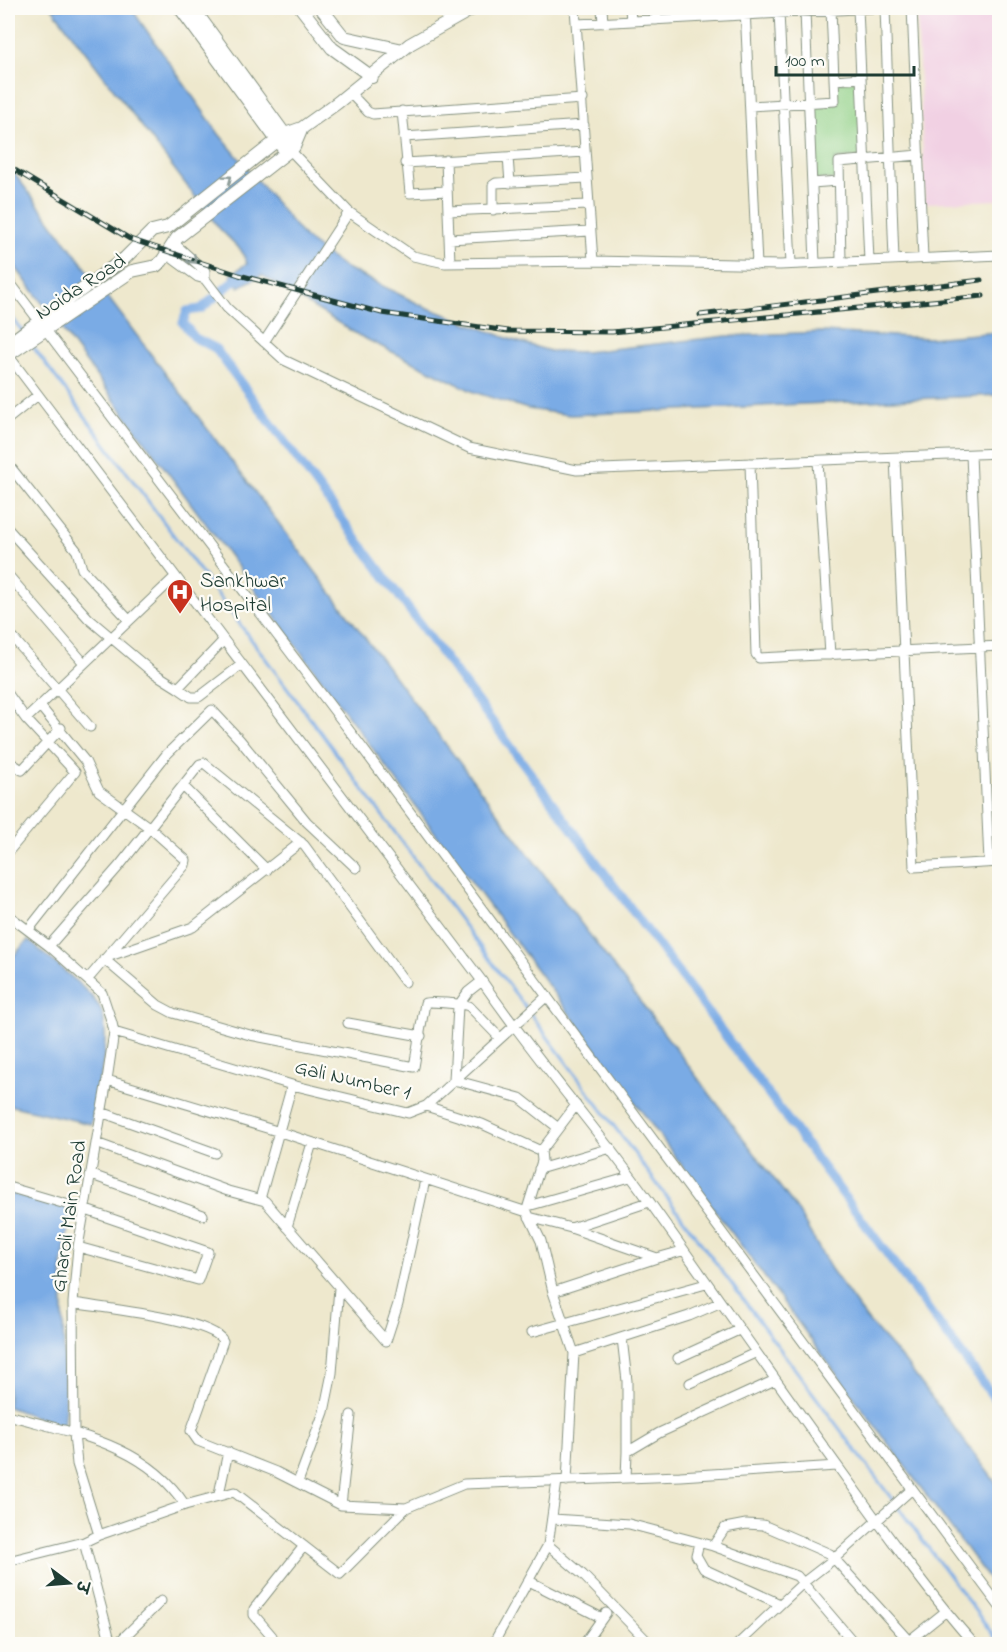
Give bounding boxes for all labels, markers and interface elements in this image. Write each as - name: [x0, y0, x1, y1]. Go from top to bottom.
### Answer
- scale bar: [776, 39, 914, 77]
- text: 100 m: [785, 49, 825, 75]
- one-way arrow: [221, 175, 232, 186]
- street label: Noida Road: [30, 247, 133, 328]
- one-way arrow: [186, 253, 196, 264]
- place label: Sankhwar Hospital: [200, 567, 286, 621]
- hospital icon: Sankhwar Hospital: [165, 577, 195, 615]
- street label: Gali Number 1: [291, 1053, 414, 1109]
- street label: Gharoli Main Road: [44, 1138, 96, 1294]
- north arrow: [39, 1553, 99, 1613]
- text: उ: [68, 1576, 95, 1596]

